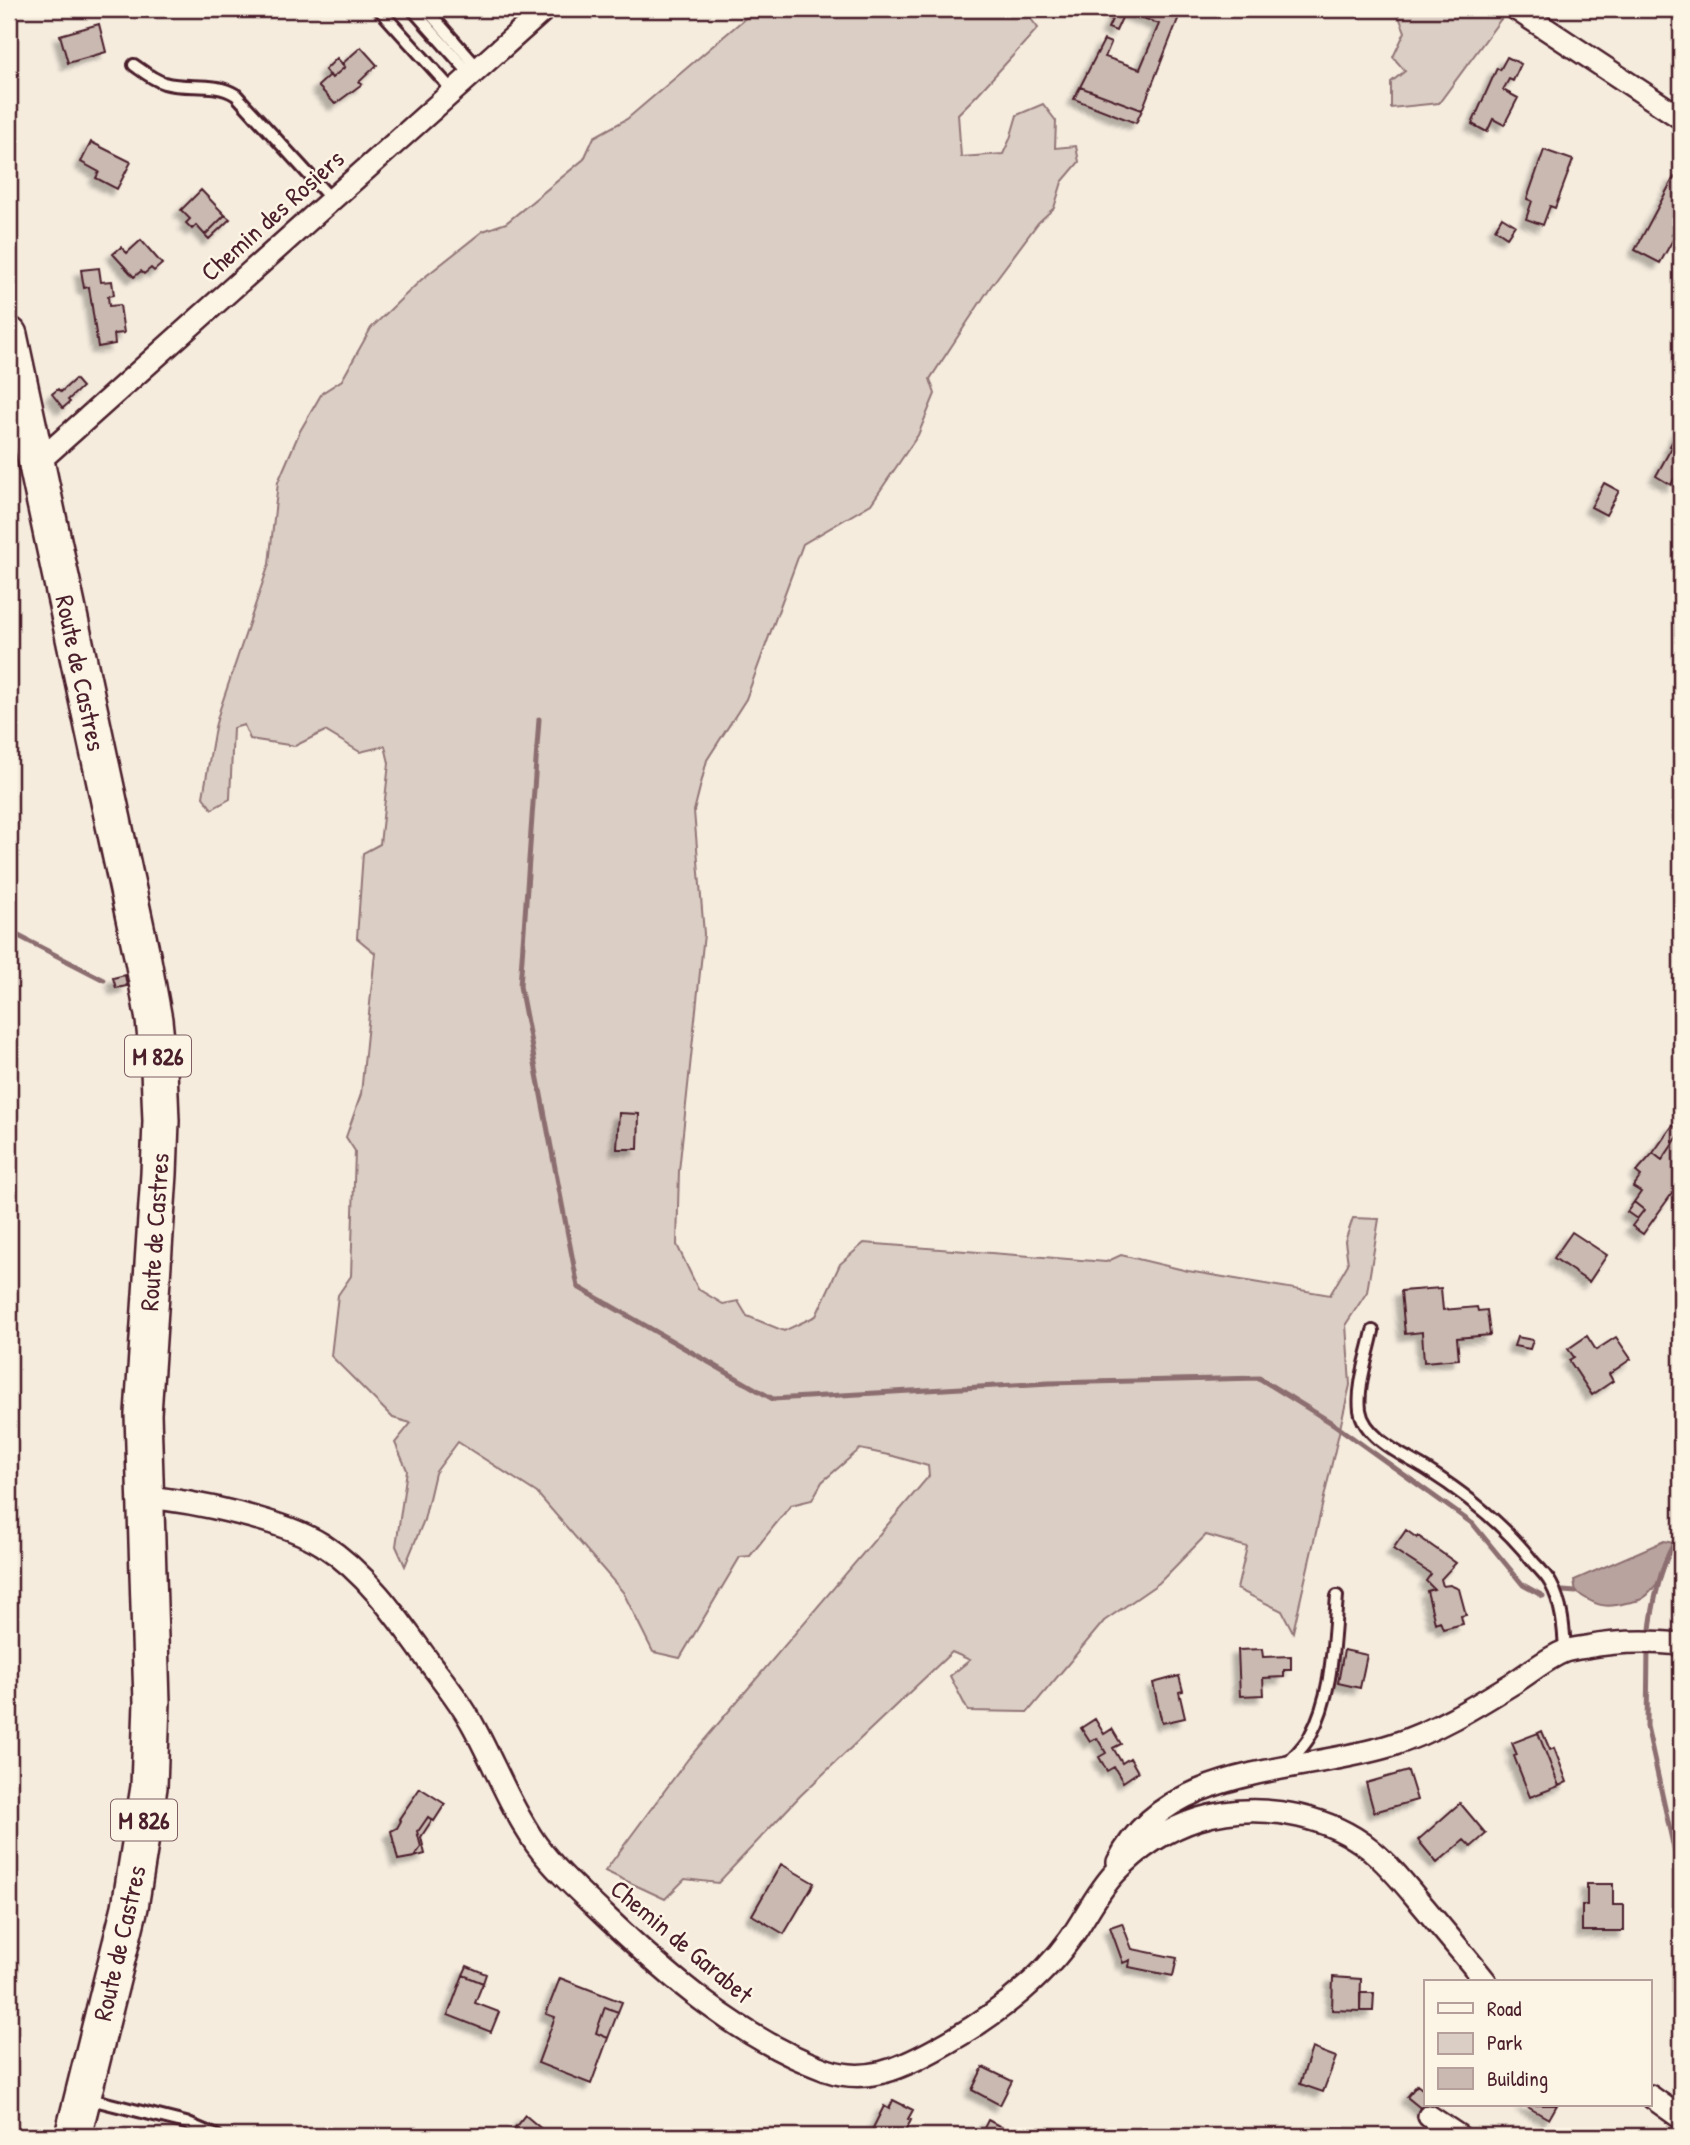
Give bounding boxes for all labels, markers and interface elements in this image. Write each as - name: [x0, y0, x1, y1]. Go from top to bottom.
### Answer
- street label: Chemin des Rosiers: [193, 141, 351, 289]
- street label: Route de Castres: [47, 592, 115, 754]
- road number: M 826: [125, 1036, 191, 1076]
- street label: Route de Castres: [131, 1152, 177, 1312]
- road number: M 826: [111, 1800, 177, 1840]
- street label: Route de Castres: [84, 1862, 154, 2024]
- street label: Chemin de Garabet: [603, 1871, 762, 2012]
- legend: [1424, 1980, 1652, 2106]
- text: Road: [1487, 1994, 1521, 2023]
- text: Park: [1487, 2028, 1522, 2057]
- text: Building: [1487, 2064, 1548, 2093]

